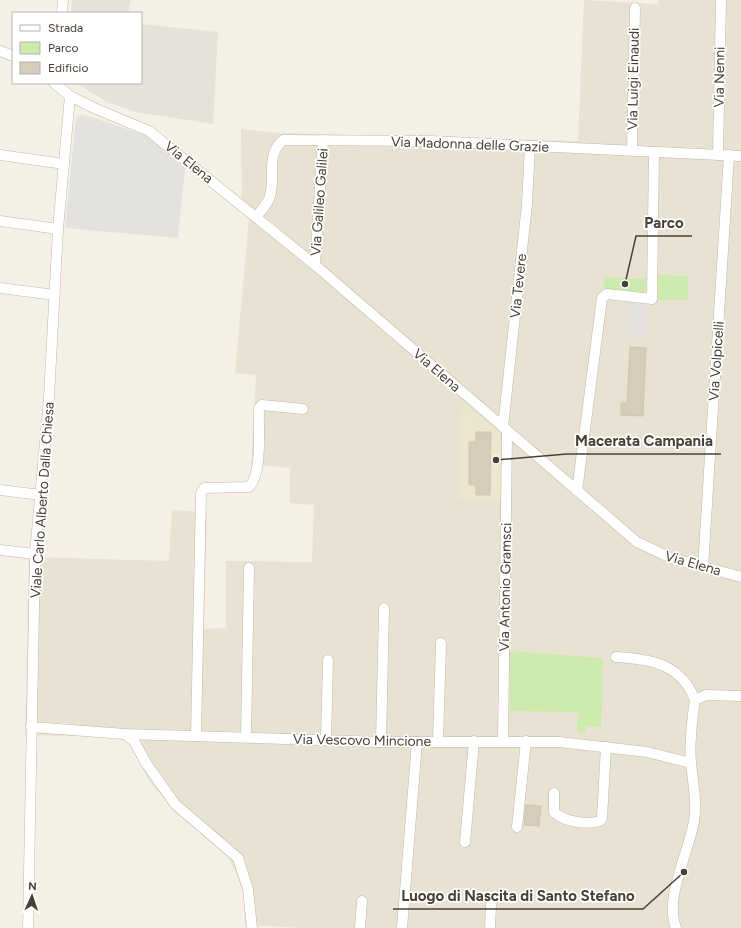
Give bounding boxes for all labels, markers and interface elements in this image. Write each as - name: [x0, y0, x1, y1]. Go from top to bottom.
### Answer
- legend: [12, 12, 142, 84]
- text: Strada: [48, 21, 83, 35]
- street label: Via Luigi Einaudi: [624, 28, 643, 130]
- text: Parco: [48, 41, 78, 55]
- street label: Via Nenni: [710, 46, 729, 108]
- text: Edificio: [48, 61, 88, 75]
- street label: Via Madonna delle Grazie: [390, 133, 550, 156]
- street label: Via Elena: [161, 138, 216, 187]
- street label: Via Galileo Galilei: [307, 148, 332, 257]
- callout: Parco: [636, 209, 692, 236]
- text: Parco: [644, 214, 684, 232]
- street label: Via Tevere: [507, 252, 530, 319]
- street label: Via Volpicelli: [705, 321, 728, 402]
- street label: Via Elena: [409, 345, 464, 396]
- street label: Viale Carlo Alberto Dalla Chiesa: [27, 401, 58, 599]
- callout: Macerata Campania: [567, 427, 721, 454]
- text: Macerata Campania: [575, 432, 713, 450]
- street label: Via Antonio Gramsci: [496, 523, 515, 651]
- street label: Via Elena: [663, 547, 723, 580]
- street label: Via Vescovo Mincione: [293, 731, 432, 750]
- north arrow: [12, 876, 52, 916]
- text: N: [28, 880, 37, 893]
- callout: Luogo di Nascita di Santo Stefano: [393, 882, 643, 909]
- text: Luogo di Nascita di Santo Stefano: [401, 887, 635, 905]

